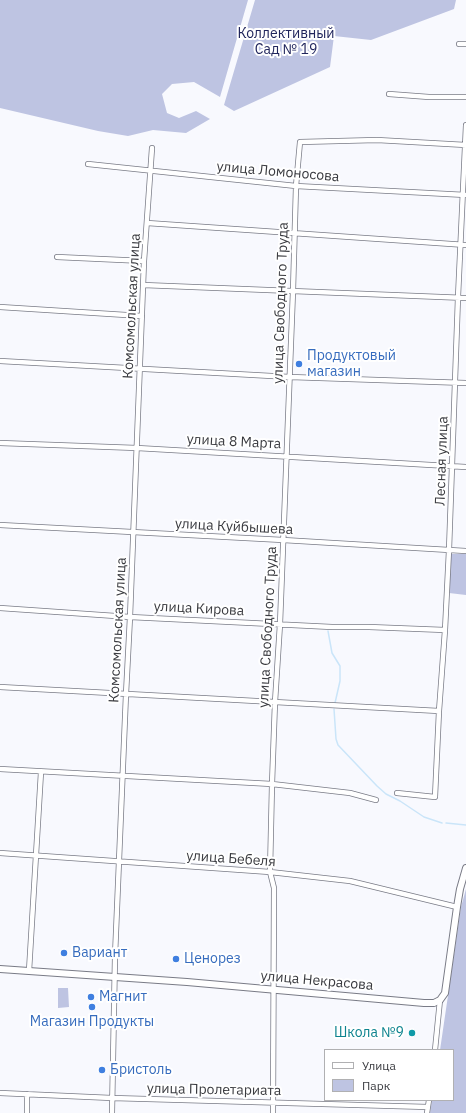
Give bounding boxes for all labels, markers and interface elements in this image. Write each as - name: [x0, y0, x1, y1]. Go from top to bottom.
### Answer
- park label: Коллективный Сад № 19: [237, 26, 335, 58]
- street label: улица Ломоносова: [216, 158, 340, 186]
- street label: улица Свободного Труда: [270, 222, 292, 384]
- street label: Комсомольская улица: [120, 233, 144, 379]
- place label: Продуктовый магазин: [307, 348, 396, 380]
- marker: Продуктовый магазин: [294, 359, 304, 369]
- street label: Лесная улица: [432, 416, 452, 506]
- street label: улица 8 Марта: [186, 431, 282, 453]
- street label: улица Куйбышева: [174, 516, 294, 538]
- street label: улица Свободного Труда: [255, 546, 281, 708]
- street label: Комсомольская улица: [106, 557, 130, 703]
- street label: улица Кирова: [153, 598, 245, 620]
- street label: улица Бебеля: [186, 847, 276, 871]
- place label: Вариант: [72, 945, 127, 961]
- marker: Вариант: [59, 948, 69, 958]
- place label: Ценорез: [184, 951, 241, 967]
- marker: Ценорез: [171, 954, 181, 964]
- street label: улица Некрасова: [260, 968, 374, 994]
- place label: Магнит: [99, 989, 147, 1005]
- marker: Магнит: [86, 992, 96, 1002]
- marker: Магазин Продукты: [87, 1002, 97, 1012]
- place label: Магазин Продукты: [30, 1014, 154, 1030]
- place label: Школа №9: [334, 1025, 404, 1041]
- marker: Школа №9: [407, 1028, 417, 1038]
- legend: [324, 1049, 454, 1101]
- text: Улица: [362, 1058, 396, 1073]
- place label: Бристоль: [110, 1062, 172, 1078]
- marker: Бристоль: [97, 1065, 107, 1075]
- text: Парк: [362, 1078, 390, 1093]
- street label: улица Пролетариата: [147, 1080, 281, 1100]

